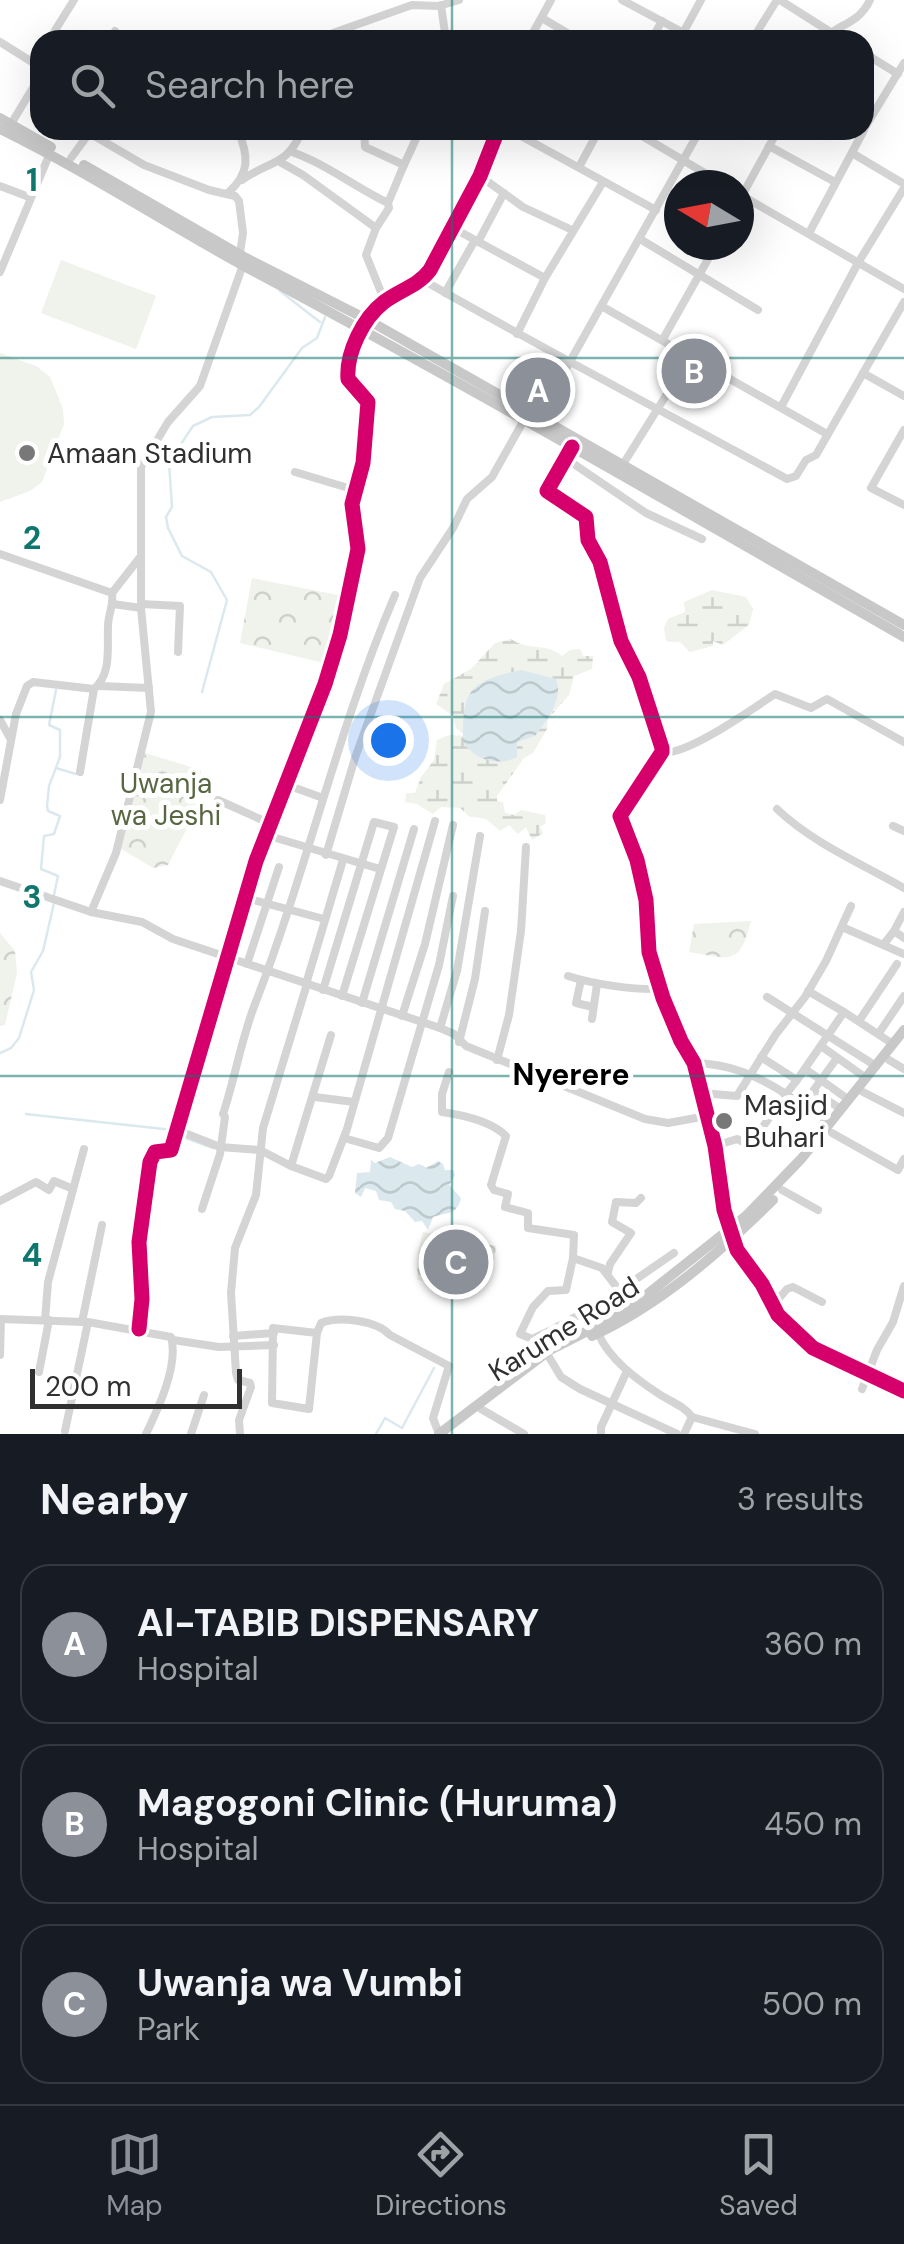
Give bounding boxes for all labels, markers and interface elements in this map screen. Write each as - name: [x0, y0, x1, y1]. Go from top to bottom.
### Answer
- search box: [30, 30, 874, 140]
- icon: search: [65, 58, 120, 113]
- text: Search here: [145, 60, 355, 110]
- text: 1: [26, 159, 38, 201]
- north arrow: [664, 170, 754, 260]
- pin: B: [662, 334, 726, 408]
- pin: A: [506, 352, 570, 428]
- place label: Amaan Stadium: [47, 435, 252, 472]
- marker: Amaan Stadium: [16, 442, 38, 464]
- text: 2: [23, 517, 41, 559]
- your location: [363, 715, 414, 766]
- park label: Uwanja wa Jeshi: [111, 765, 221, 834]
- text: 3: [22, 876, 42, 918]
- district label: Nyerere: [513, 1055, 629, 1094]
- place label: Masjid Buhari: [744, 1087, 828, 1156]
- marker: Masjid Buhari: [713, 1110, 735, 1132]
- pin: C: [424, 1224, 488, 1300]
- text: 4: [22, 1234, 42, 1276]
- street label: Karume Road: [482, 1268, 646, 1390]
- scale bar: [30, 1364, 242, 1408]
- text: 200 m: [45, 1368, 132, 1405]
- text: Nearby: [40, 1472, 189, 1527]
- text: 3 results: [737, 1478, 864, 1520]
- text: Al-TABIB DISPENSARY: [137, 1598, 539, 1648]
- text: A: [63, 1623, 86, 1665]
- text: 360 m: [764, 1623, 862, 1665]
- text: Hospital: [137, 1648, 259, 1690]
- text: Magogoni Clinic (Huruma): [137, 1778, 617, 1828]
- text: B: [64, 1803, 85, 1845]
- text: 450 m: [764, 1803, 862, 1845]
- text: Hospital: [137, 1828, 259, 1870]
- text: Uwanja wa Vumbi: [137, 1958, 463, 2008]
- text: C: [63, 1983, 86, 2025]
- text: 500 m: [762, 1983, 862, 2025]
- text: Park: [137, 2008, 200, 2050]
- tab: Map: [106, 2127, 163, 2224]
- tab: Directions: [375, 2127, 507, 2224]
- tab: Saved: [719, 2127, 798, 2224]

